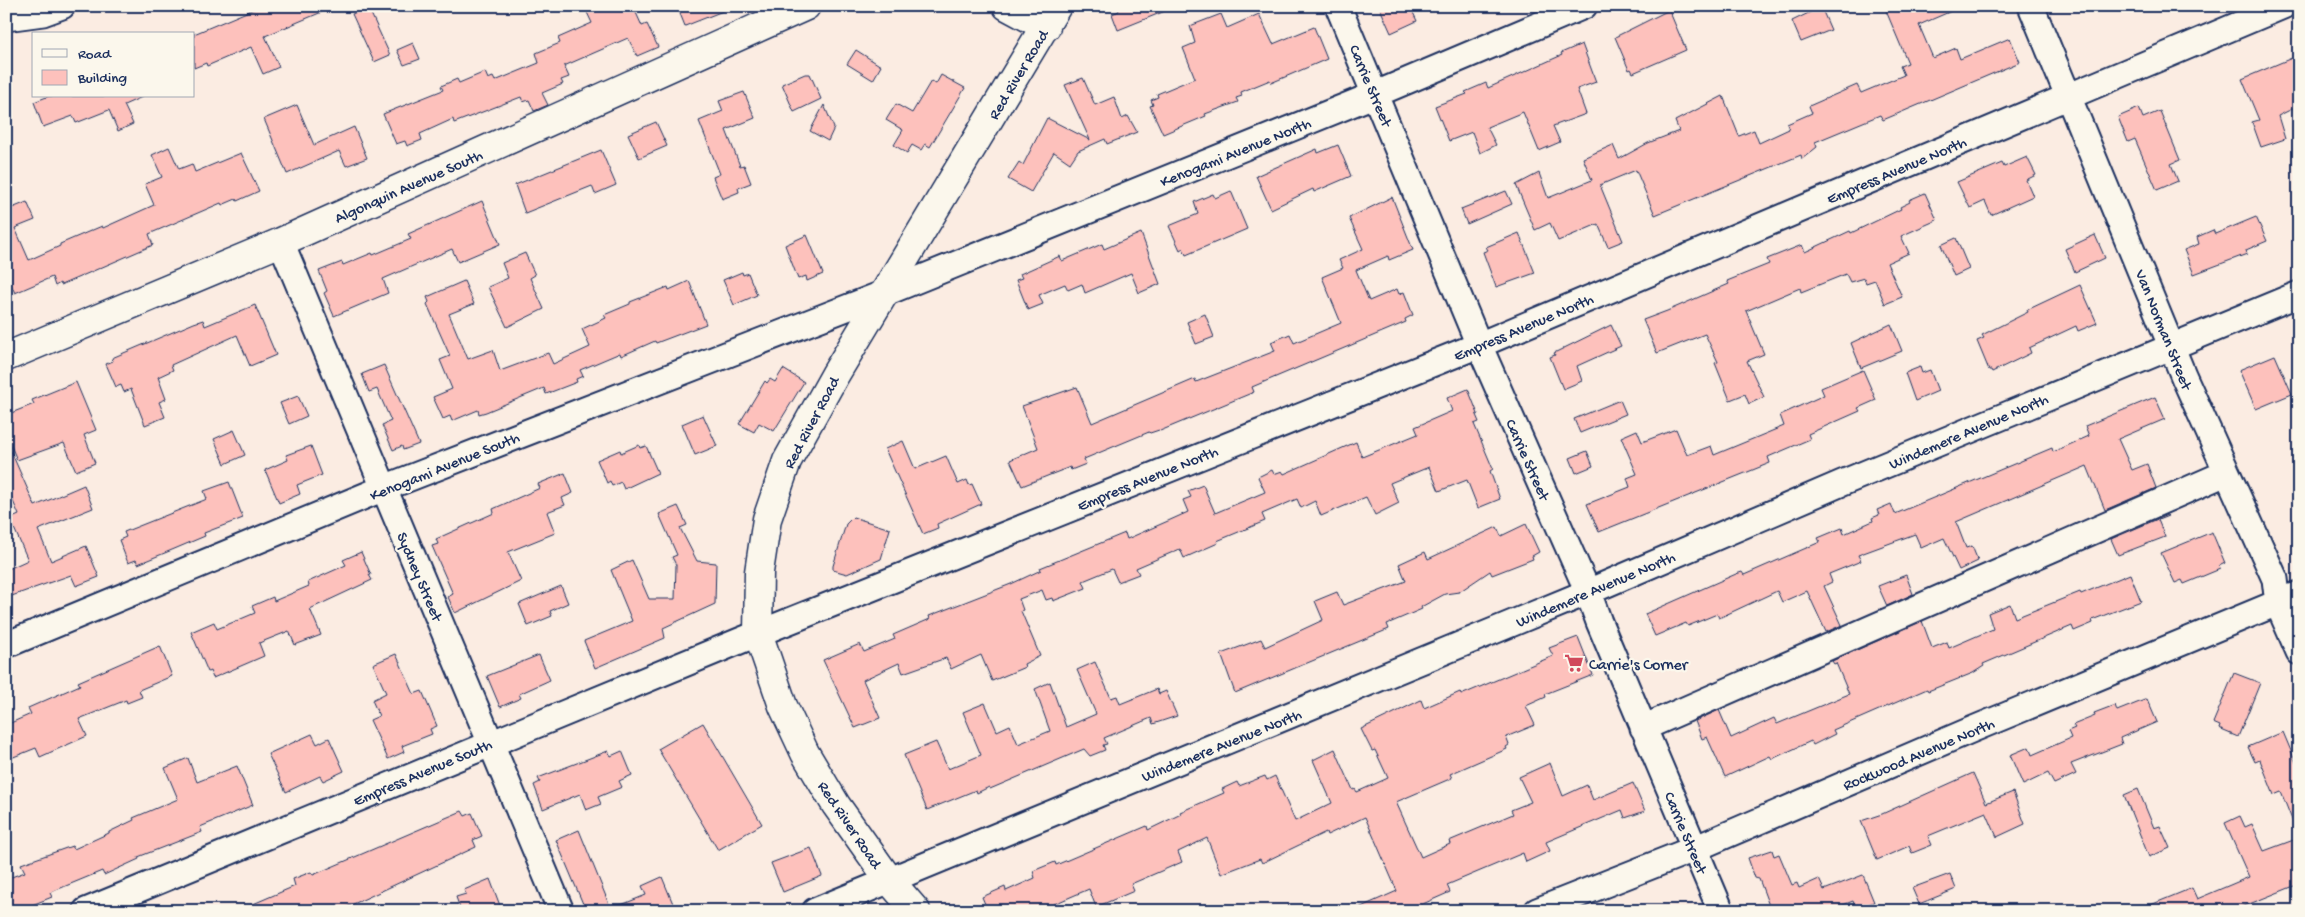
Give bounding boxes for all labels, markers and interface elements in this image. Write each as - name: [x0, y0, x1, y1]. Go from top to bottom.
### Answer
- street label: Red River Road: [986, 26, 1055, 124]
- legend: [32, 32, 195, 98]
- street label: Carrie Street: [1343, 43, 1395, 132]
- text: Road: [78, 46, 112, 64]
- text: Building: [77, 70, 127, 88]
- street label: Kenogami Avenue North: [1158, 115, 1315, 193]
- street label: Empress Avenue North: [1825, 134, 1971, 210]
- street label: Algonquin Avenue South: [332, 147, 487, 229]
- street label: Van Norman Street: [2129, 267, 2195, 395]
- street label: Empress Avenue North: [1452, 291, 1598, 367]
- street label: Red River Road: [781, 373, 846, 473]
- street label: Windemere Avenue North: [1887, 391, 2052, 475]
- street label: Carrie Street: [1499, 417, 1553, 505]
- street label: Kenogami Avenue South: [368, 429, 523, 507]
- street label: Empress Avenue North: [1075, 443, 1222, 517]
- street label: Sydney Street: [391, 530, 446, 626]
- street label: Windemere Avenue North: [1514, 549, 1679, 633]
- supermarket icon: Carrie's Corner: [1563, 652, 1585, 674]
- place label: Carrie's Corner: [1589, 657, 1689, 676]
- street label: Windemere Avenue North: [1139, 706, 1306, 788]
- street label: Rockwood Avenue North: [1841, 715, 1998, 797]
- street label: Empress Avenue South: [351, 736, 496, 812]
- street label: Red River Road: [812, 779, 885, 875]
- street label: Carrie Street: [1658, 790, 1710, 879]

